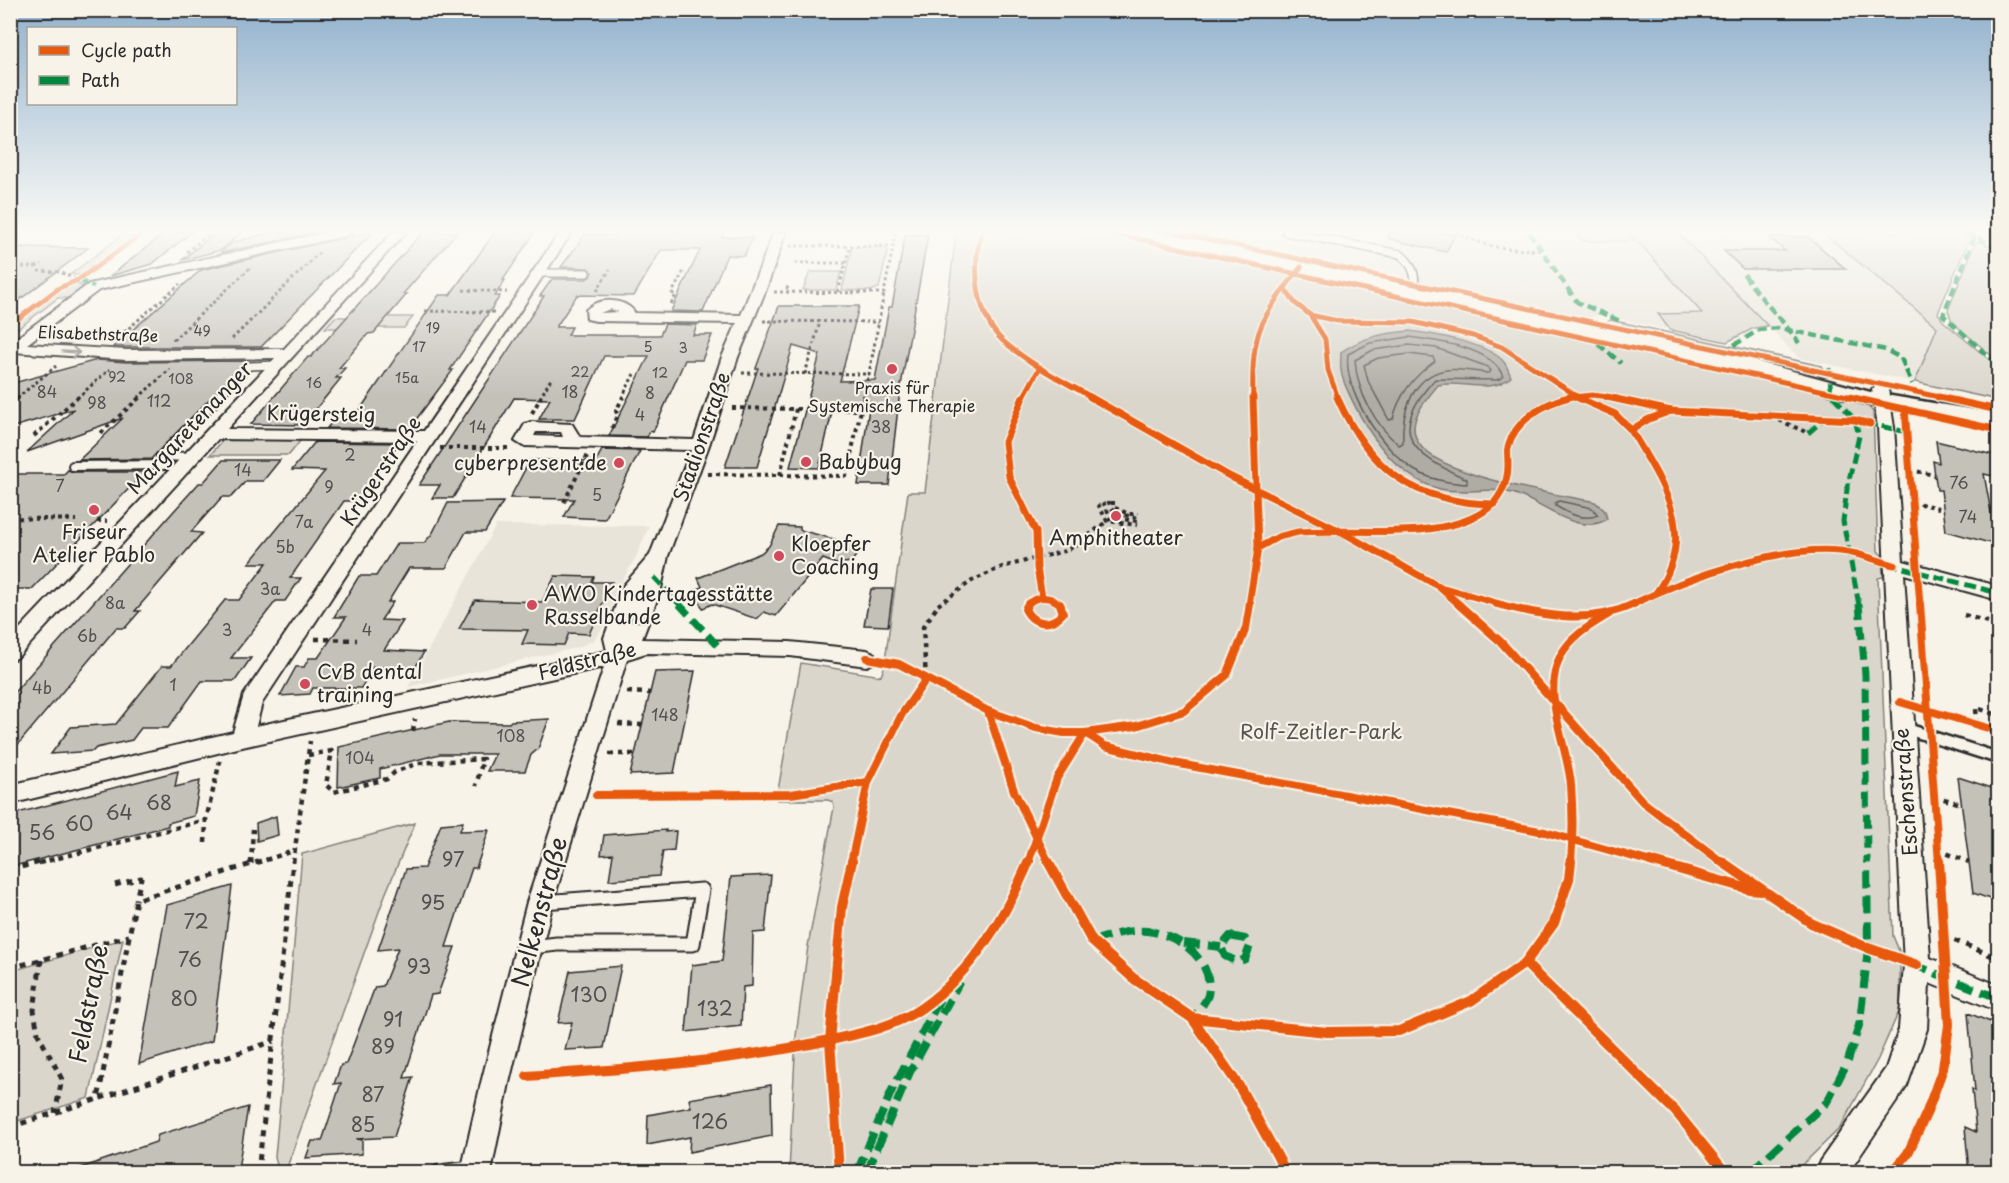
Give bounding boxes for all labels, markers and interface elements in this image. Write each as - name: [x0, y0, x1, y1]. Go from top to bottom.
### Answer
- legend: [27, 27, 237, 105]
- text: Cycle path: [81, 36, 172, 63]
- text: Path: [81, 66, 120, 93]
- house number: 19: [426, 317, 440, 338]
- street label: Elisabethstraße: [37, 319, 159, 347]
- house number: 49: [193, 320, 211, 341]
- house number: 17: [412, 336, 426, 357]
- house number: 5: [643, 336, 653, 357]
- house number: 3: [678, 337, 688, 358]
- one-way arrow: [61, 347, 81, 358]
- street label: Margaretenanger: [119, 353, 260, 501]
- house number: 22: [571, 361, 589, 382]
- house number: 12: [652, 362, 668, 383]
- marker: Praxis für Systemische Therapie: [885, 362, 899, 376]
- house number: 92: [108, 366, 126, 387]
- house number: 15a: [395, 367, 419, 388]
- house number: 108: [168, 368, 194, 389]
- street label: Stadionstraße: [665, 368, 737, 506]
- house number: 16: [306, 372, 322, 393]
- place label: Praxis für Systemische Therapie: [809, 375, 975, 417]
- house number: 84: [37, 379, 57, 403]
- house number: 18: [561, 379, 579, 403]
- house number: 8: [645, 380, 655, 404]
- house number: 112: [147, 388, 171, 412]
- house number: 98: [87, 390, 107, 414]
- street label: Krügersteig: [266, 397, 376, 429]
- house number: 4: [635, 402, 645, 426]
- street label: Krügerstraße: [332, 410, 428, 531]
- house number: 14: [469, 414, 487, 438]
- house number: 38: [871, 414, 891, 438]
- house number: 2: [344, 442, 356, 466]
- place label: Babybug: [818, 446, 902, 476]
- place label: cyberpresent.de: [454, 447, 607, 477]
- marker: Babybug: [799, 455, 813, 469]
- marker: cyberpresent.de: [612, 456, 626, 470]
- house number: 14: [234, 457, 252, 481]
- house number: 76: [1949, 470, 1969, 494]
- house number: 7: [55, 473, 65, 497]
- house number: 9: [324, 474, 334, 498]
- house number: 5: [592, 482, 602, 506]
- marker: Friseur Atelier Pablo: [87, 503, 101, 517]
- house number: 74: [1959, 504, 1977, 528]
- house number: 7a: [295, 509, 313, 533]
- marker: Amphitheater: [1109, 509, 1123, 523]
- place label: Friseur Atelier Pablo: [33, 516, 155, 569]
- place label: Amphitheater: [1049, 522, 1184, 552]
- place label: Kloepfer Coaching: [791, 528, 879, 581]
- house number: 5b: [275, 534, 295, 558]
- marker: Kloepfer Coaching: [772, 549, 786, 563]
- house number: 3a: [260, 576, 280, 600]
- place label: AWO Kindertagesstätte Rasselbande: [544, 578, 773, 631]
- house number: 8a: [105, 590, 125, 614]
- marker: AWO Kindertagesstätte Rasselbande: [525, 598, 539, 612]
- house number: 3: [222, 617, 232, 641]
- house number: 4: [362, 617, 372, 641]
- house number: 6b: [77, 623, 97, 647]
- street label: Feldstraße: [534, 633, 639, 687]
- place label: CvB dental training: [317, 656, 423, 709]
- house number: 1: [169, 672, 177, 696]
- house number: 4b: [32, 675, 52, 699]
- marker: CvB dental training: [298, 677, 312, 691]
- house number: 148: [651, 702, 679, 726]
- park label: Rolf-Zeitler-Park: [1240, 716, 1402, 746]
- house number: 108: [497, 723, 525, 747]
- street label: Eschenstraße: [1886, 727, 1924, 857]
- house number: 104: [345, 745, 375, 769]
- house number: 68: [146, 787, 172, 817]
- house number: 64: [105, 797, 133, 827]
- house number: 60: [65, 808, 93, 838]
- house number: 56: [29, 817, 55, 847]
- street label: Nelkenstraße: [501, 832, 575, 991]
- house number: 97: [442, 844, 464, 874]
- house number: 95: [421, 887, 445, 917]
- house number: 72: [183, 906, 209, 936]
- street label: Feldstraße: [58, 941, 116, 1066]
- house number: 76: [178, 944, 202, 974]
- house number: 93: [407, 951, 431, 981]
- house number: 130: [571, 979, 607, 1009]
- house number: 80: [170, 983, 198, 1013]
- house number: 132: [697, 993, 733, 1023]
- house number: 91: [383, 1004, 403, 1034]
- house number: 89: [371, 1031, 395, 1061]
- house number: 87: [362, 1079, 384, 1109]
- house number: 126: [692, 1106, 728, 1136]
- house number: 85: [351, 1109, 375, 1139]

